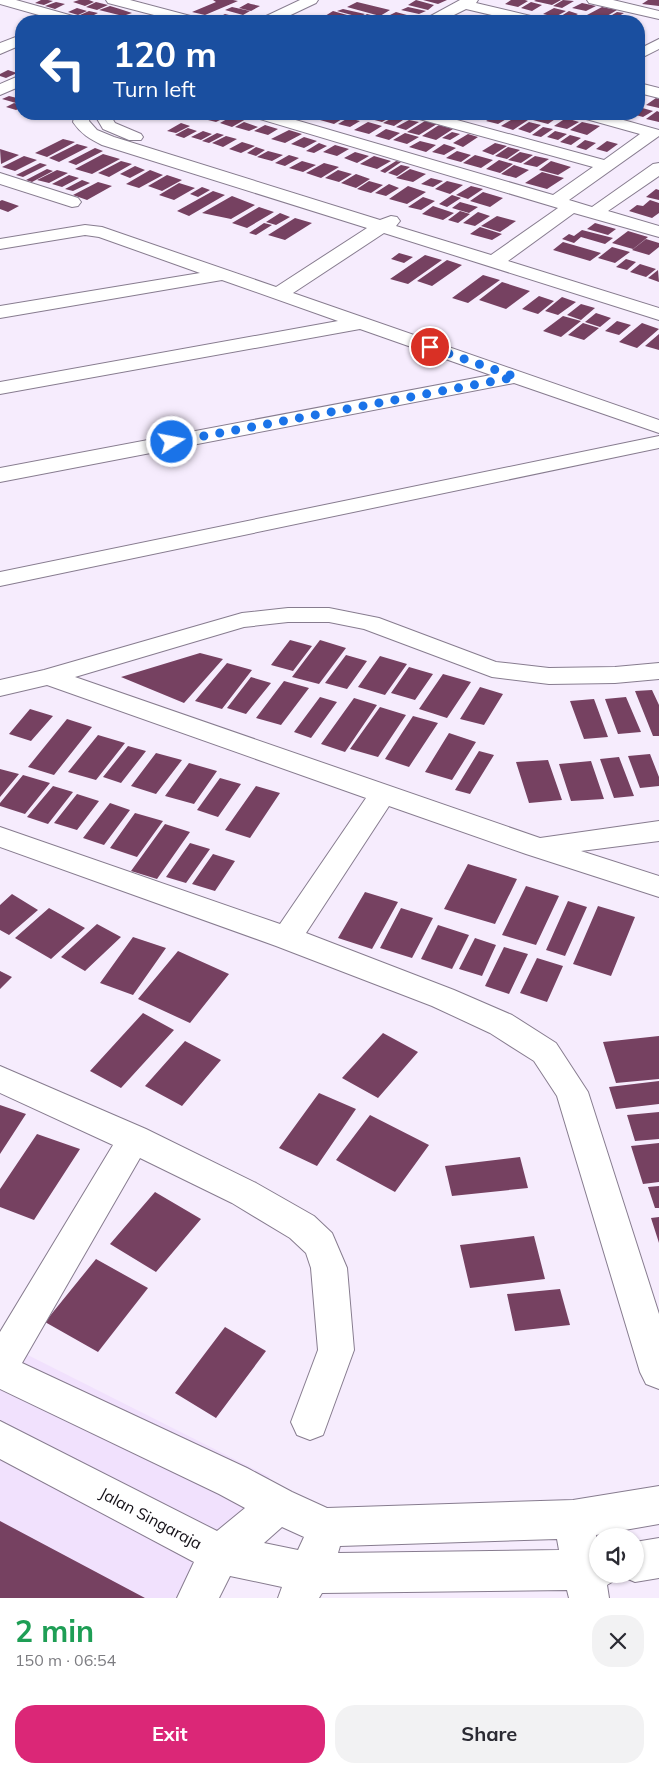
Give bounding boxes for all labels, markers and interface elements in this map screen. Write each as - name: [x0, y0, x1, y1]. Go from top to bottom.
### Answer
- text: 120 m: [113, 32, 217, 76]
- icon: left: [30, 35, 95, 100]
- text: Turn left: [113, 75, 196, 103]
- pin: [409, 326, 451, 368]
- icon: arrive: [416, 333, 444, 361]
- position arrow: [145, 415, 197, 467]
- street label: Jalan Singaraja: [96, 1483, 206, 1553]
- map controls: [589, 1528, 644, 1583]
- button: sound: [589, 1528, 644, 1583]
- text: 2 min: [15, 1612, 94, 1650]
- button: close: [592, 1615, 644, 1667]
- text: 150 m · 06:54: [15, 1650, 116, 1670]
- button: Exit: [15, 1705, 325, 1763]
- button: Share: [335, 1705, 644, 1763]

